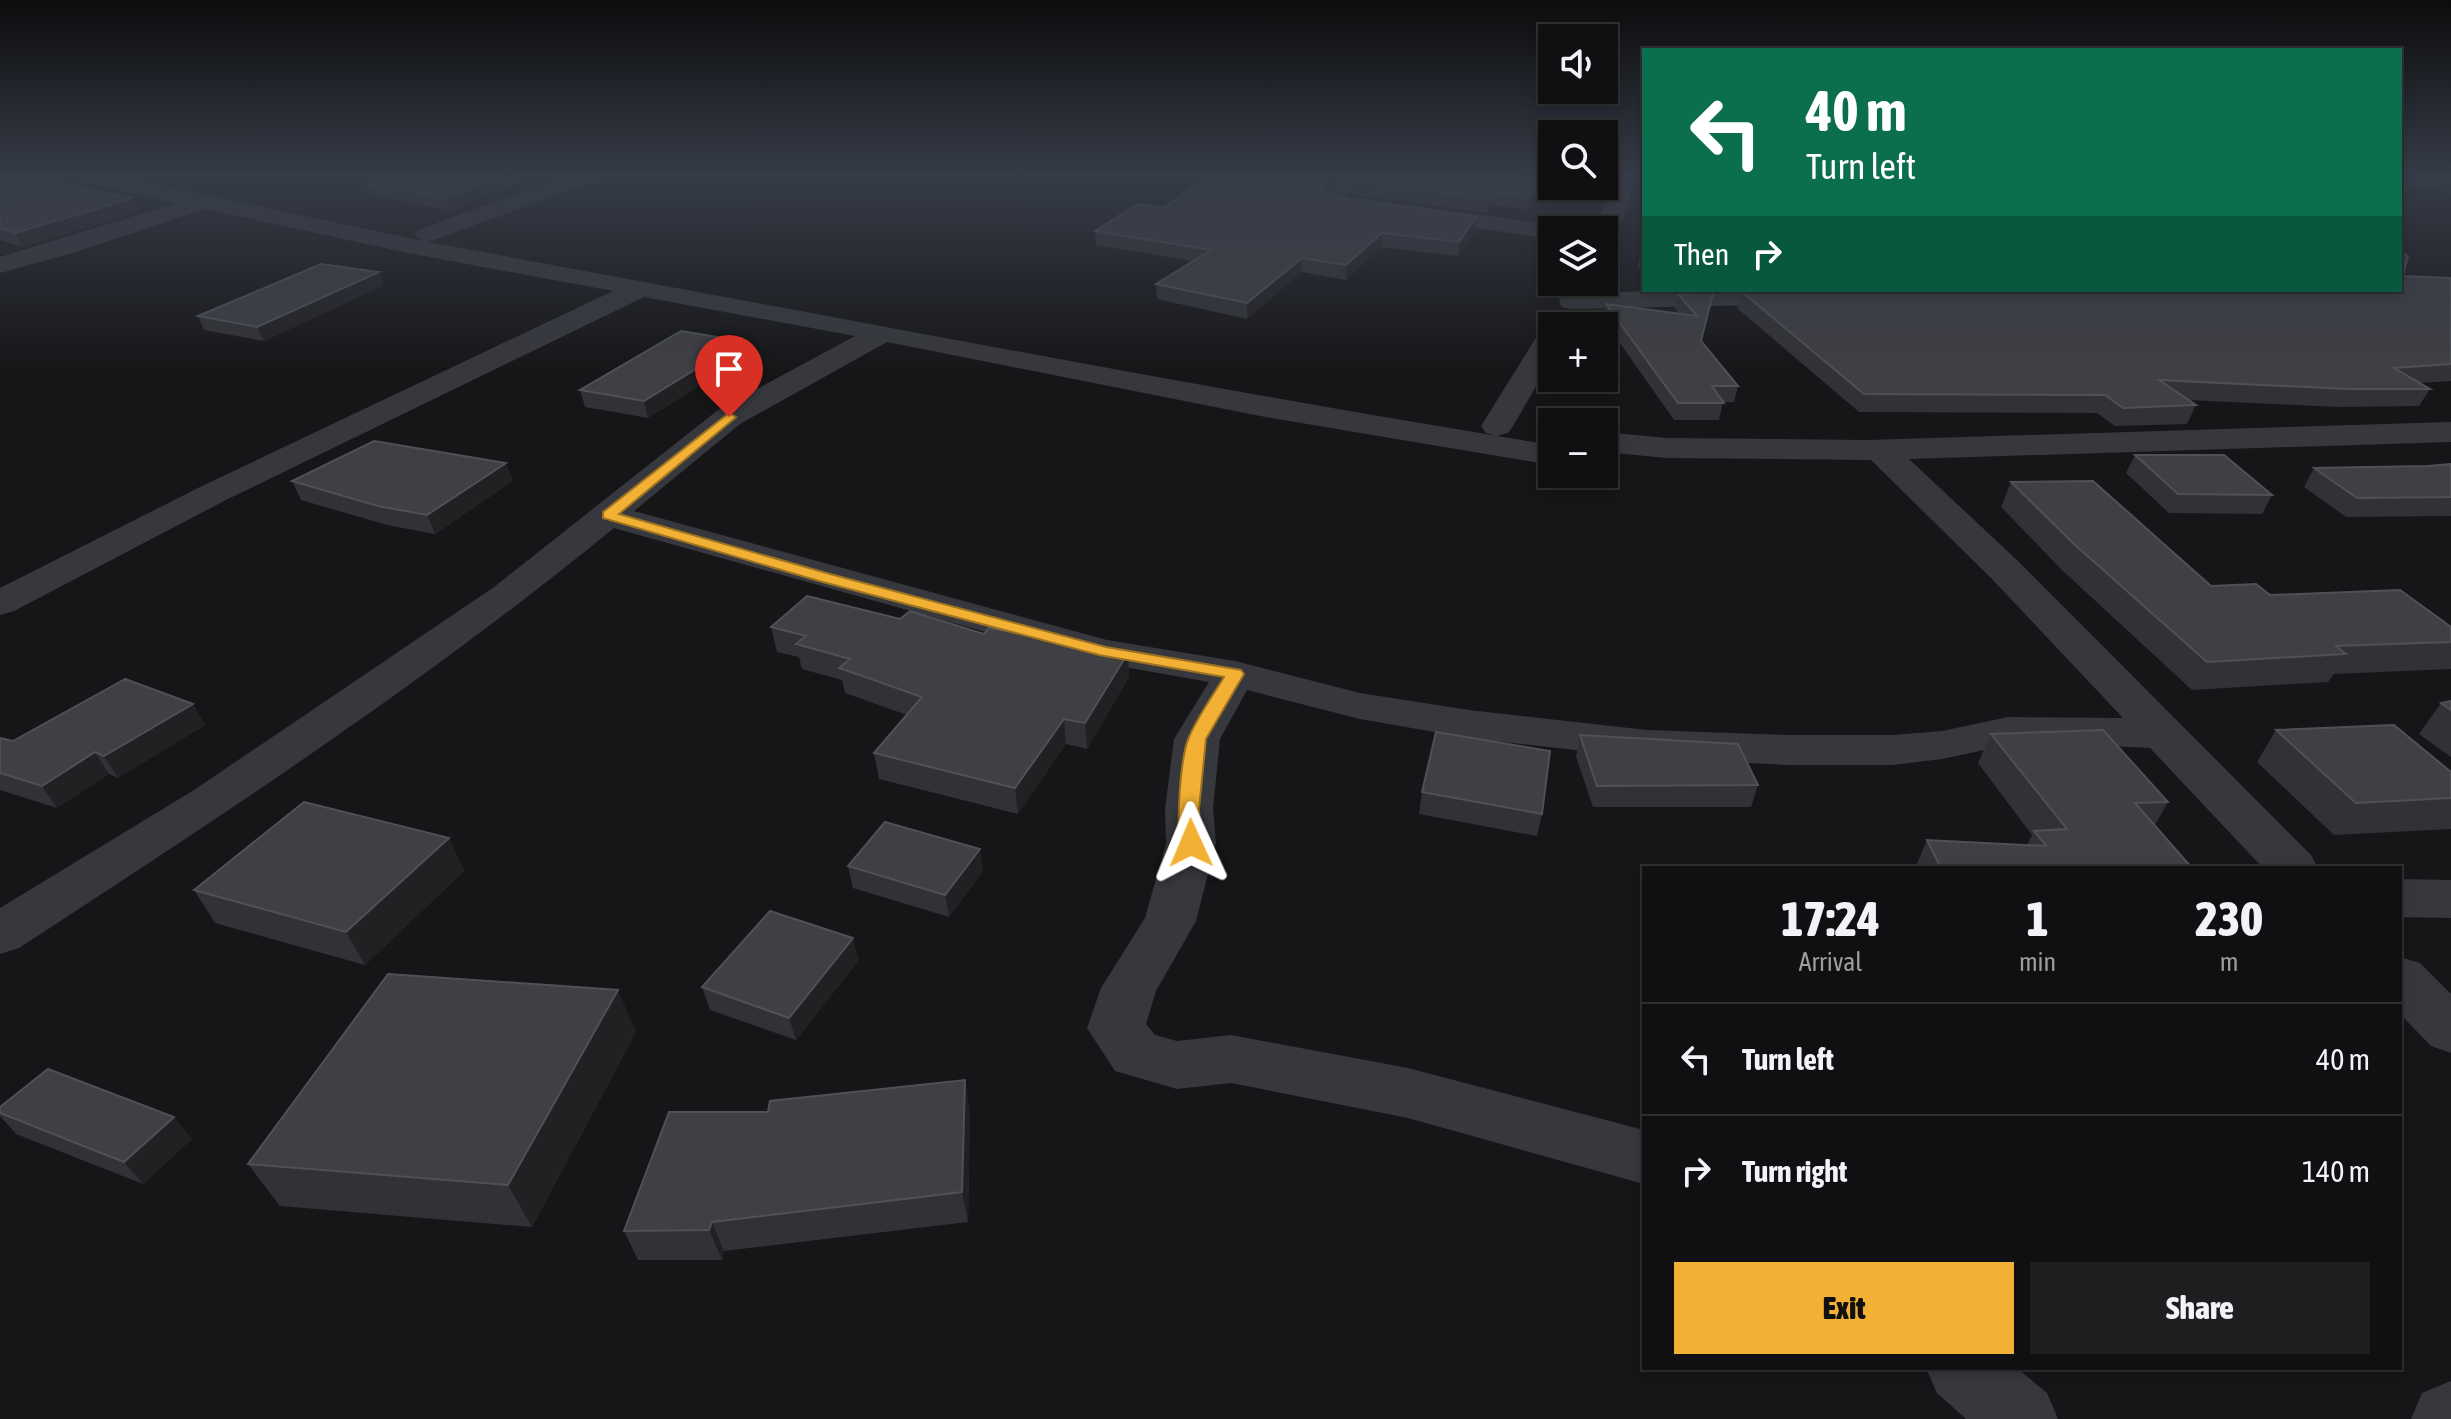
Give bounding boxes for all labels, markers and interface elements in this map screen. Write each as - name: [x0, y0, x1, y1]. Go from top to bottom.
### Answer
- map controls: [1538, 24, 1618, 488]
- button: sound: [1538, 24, 1618, 104]
- text: 40 m: [1806, 79, 1907, 143]
- icon: left: [1674, 80, 1778, 184]
- button: search: [1538, 120, 1618, 200]
- text: Turn left: [1806, 145, 1916, 187]
- button: layers: [1538, 216, 1618, 296]
- icon: right: [1745, 232, 1789, 276]
- text: Then: [1674, 237, 1729, 271]
- button: +: [1538, 312, 1618, 392]
- pin: [695, 335, 763, 417]
- icon: arrive: [707, 347, 751, 391]
- button: −: [1538, 408, 1618, 488]
- position arrow: [1149, 801, 1233, 885]
- text: 17:24: [1781, 891, 1880, 946]
- text: 1: [2026, 891, 2049, 946]
- text: 230: [2195, 891, 2263, 946]
- text: Arrival: [1799, 947, 1862, 977]
- text: min: [2019, 947, 2056, 977]
- text: m: [2220, 947, 2238, 977]
- icon: left: [1674, 1037, 1718, 1081]
- text: Turn left: [1742, 1042, 1834, 1076]
- text: 40 m: [2316, 1042, 2370, 1076]
- icon: right: [1674, 1149, 1718, 1193]
- text: Turn right: [1742, 1154, 1848, 1188]
- text: 140 m: [2302, 1154, 2370, 1188]
- button: Exit: [1674, 1262, 2014, 1354]
- button: Share: [2030, 1262, 2370, 1354]

